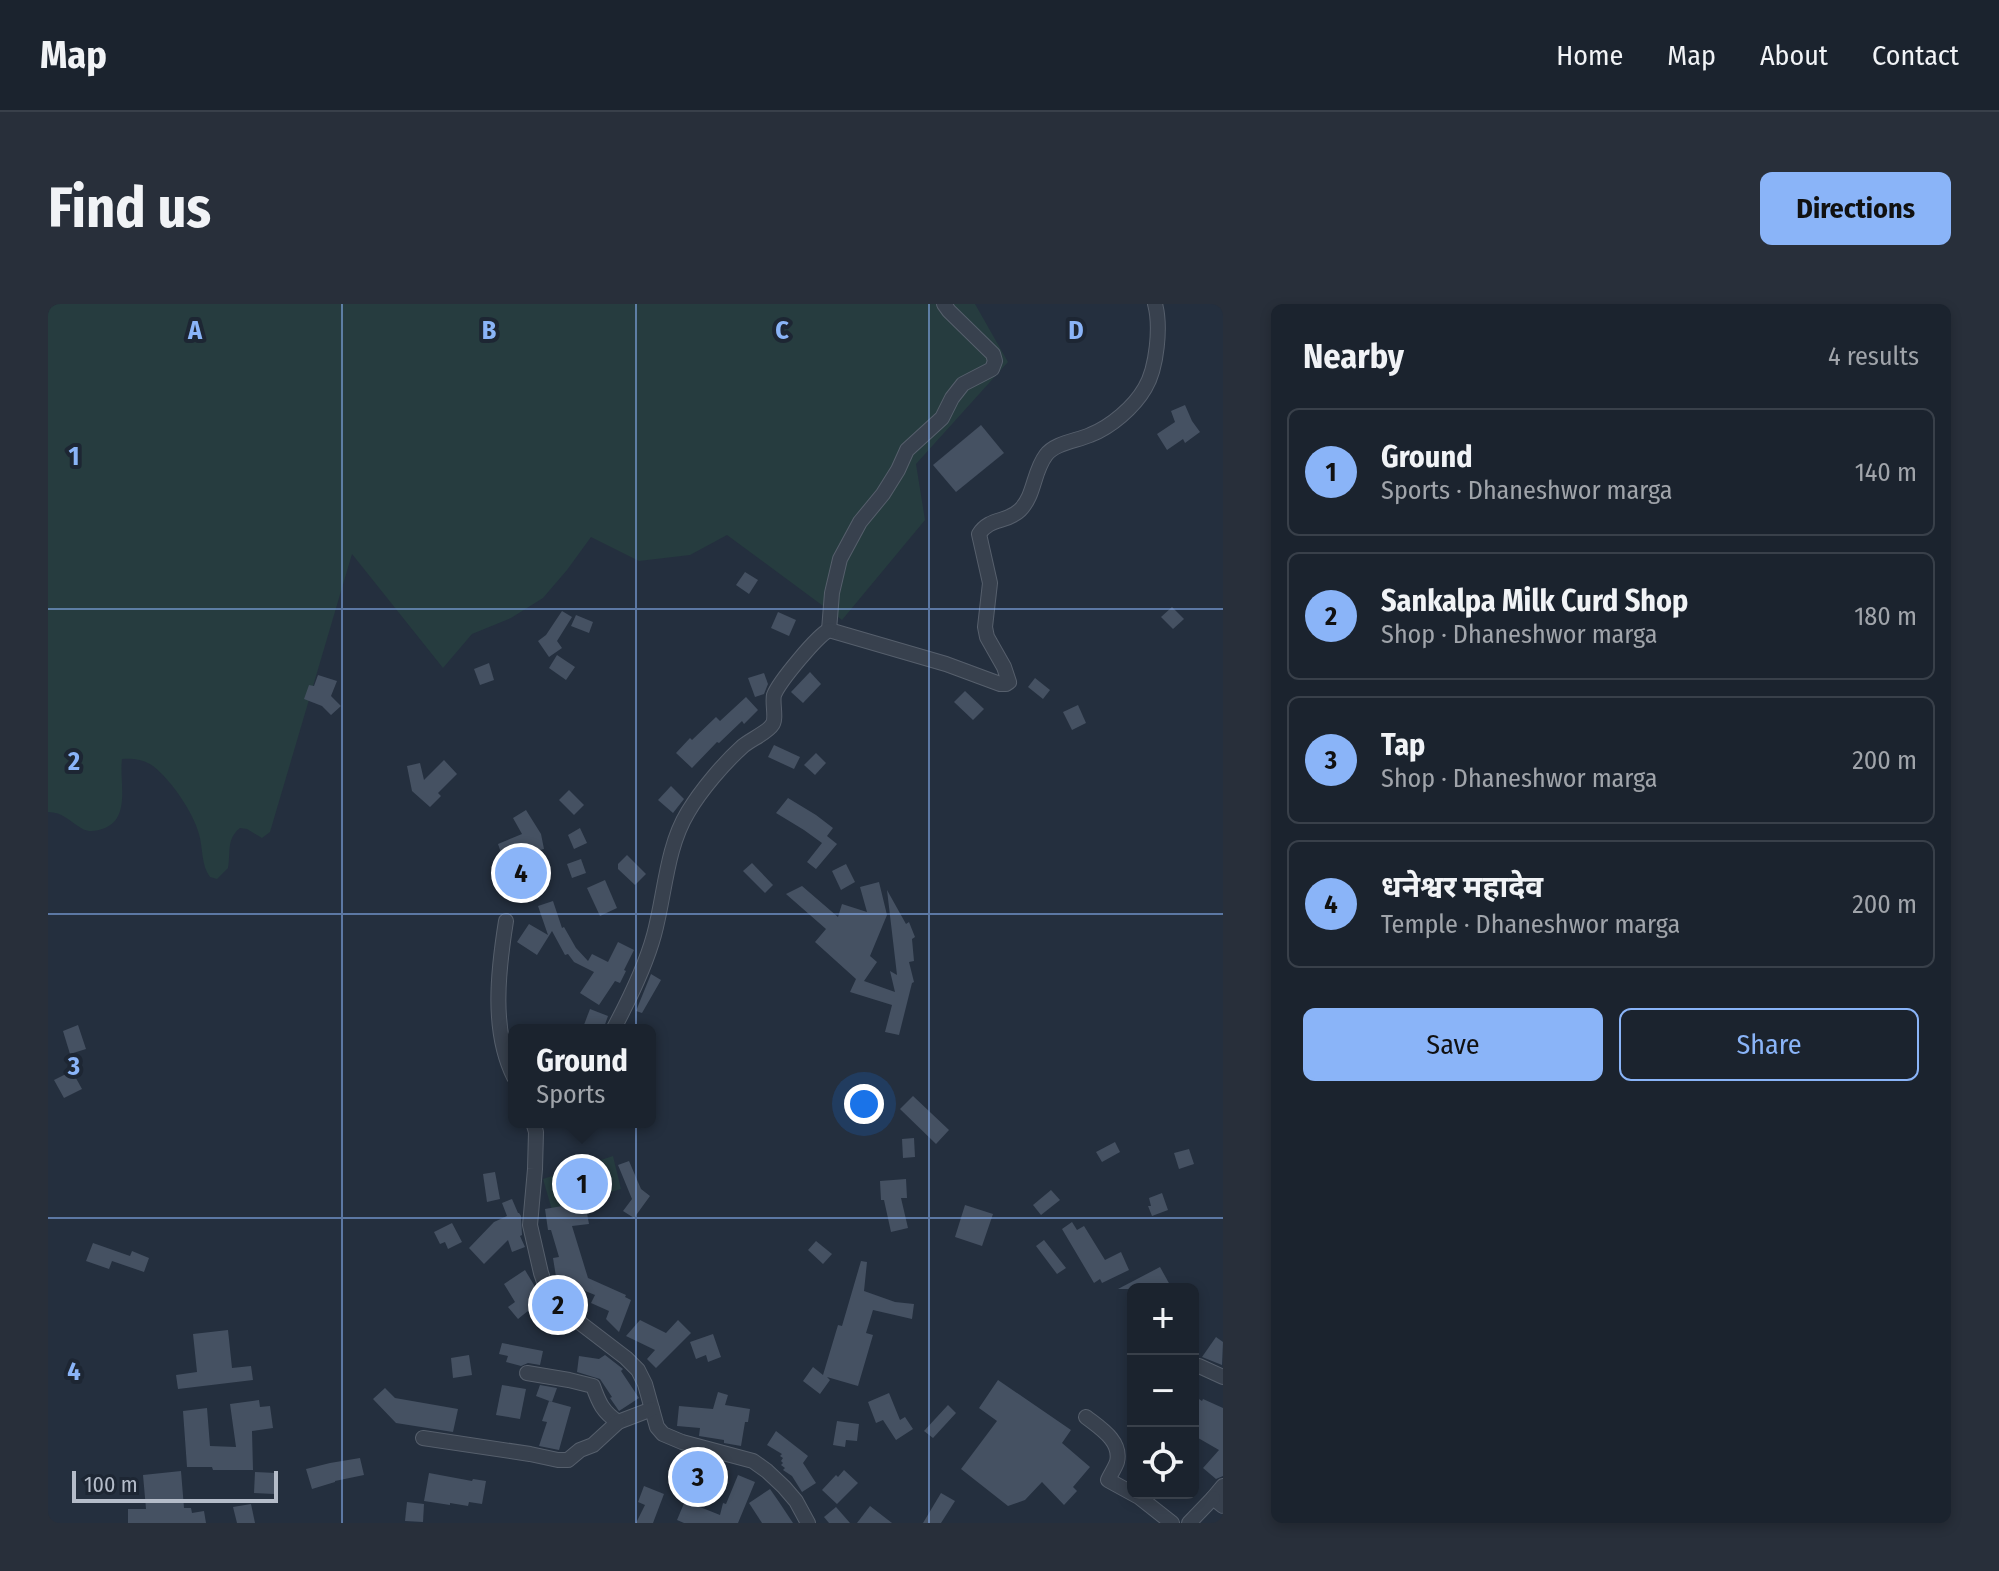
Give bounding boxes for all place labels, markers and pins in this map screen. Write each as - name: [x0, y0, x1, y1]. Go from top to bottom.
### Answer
- pin: 4: [495, 843, 547, 903]
- pin: 1: [556, 1154, 608, 1214]
- pin: 2: [532, 1275, 584, 1335]
- pin: 3: [672, 1447, 724, 1507]

